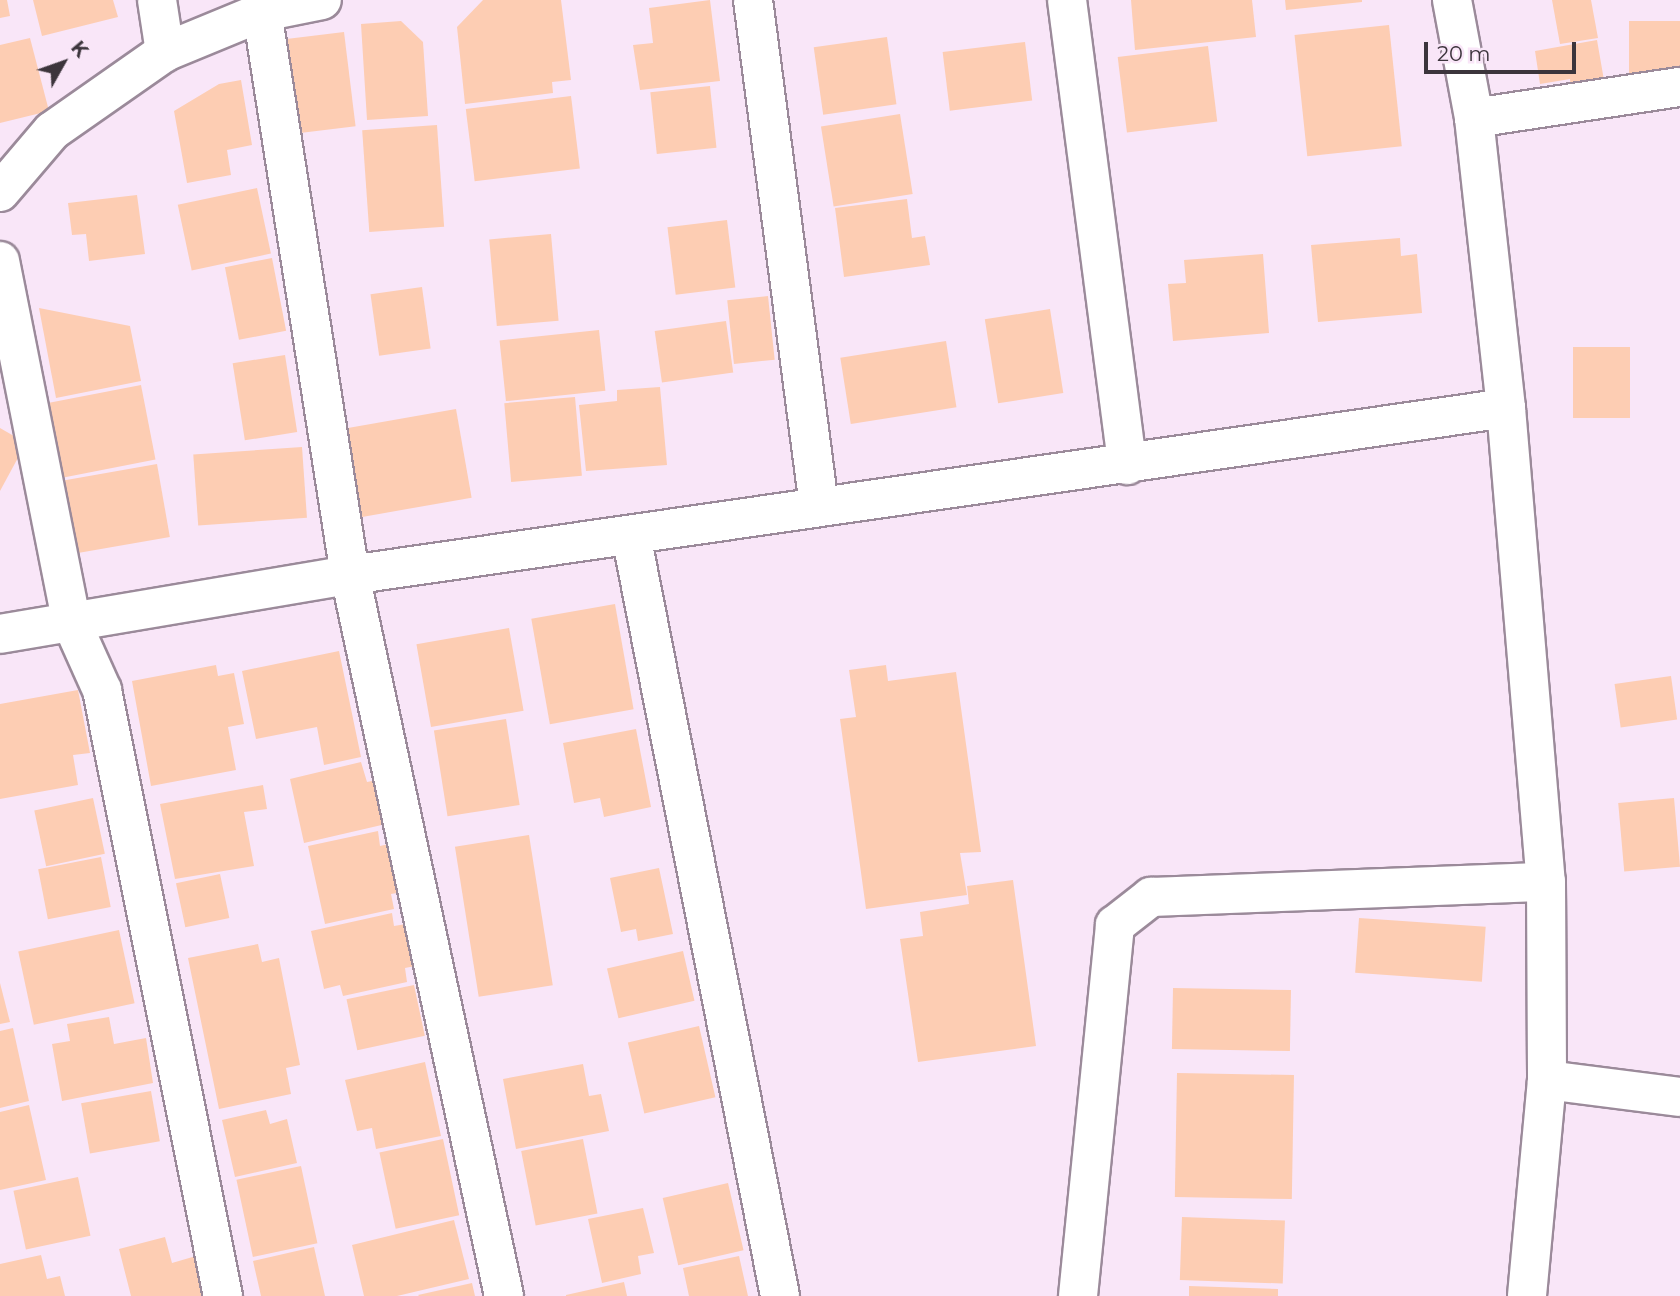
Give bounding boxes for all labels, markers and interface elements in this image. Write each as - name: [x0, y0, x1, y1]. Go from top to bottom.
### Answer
- north arrow: [28, 28, 98, 98]
- scale bar: [1428, 28, 1580, 72]
- text: K: [66, 36, 93, 62]
- text: 20 m: [1437, 41, 1491, 66]

